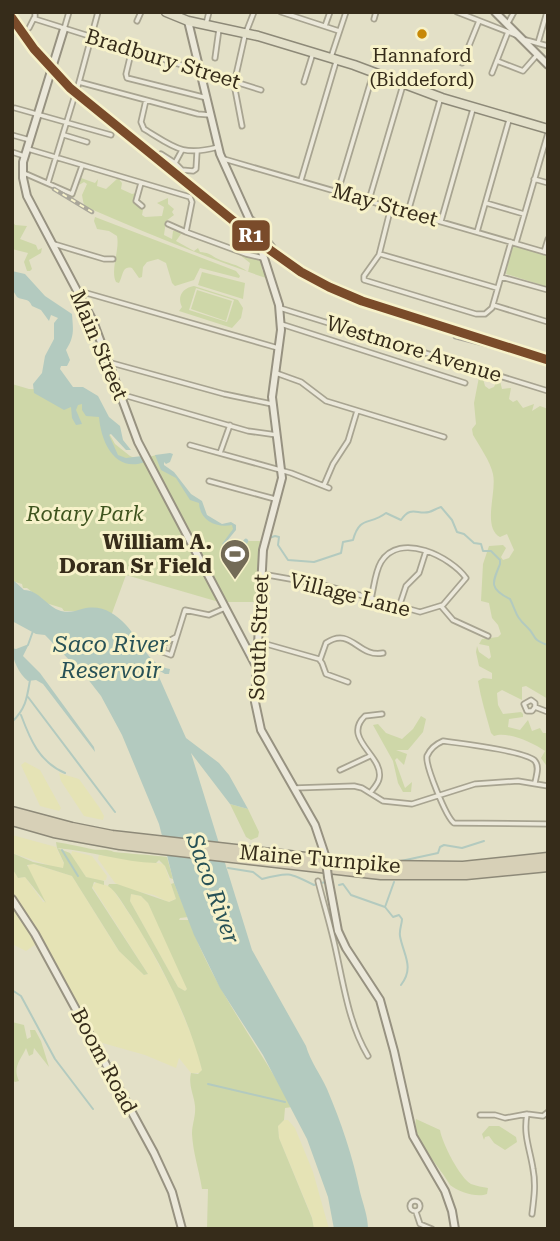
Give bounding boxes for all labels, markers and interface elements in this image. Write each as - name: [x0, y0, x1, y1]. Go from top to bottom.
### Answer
- street label: Bradbury Street: [83, 24, 244, 94]
- marker: Hannaford (Biddeford): [415, 27, 429, 41]
- place label: Hannaford (Biddeford): [370, 44, 474, 91]
- street label: May Street: [329, 178, 441, 232]
- line badge: R1: [231, 219, 271, 252]
- text: R1: [239, 224, 264, 247]
- street label: Main Street: [65, 286, 133, 404]
- street label: Westmore Avenue: [323, 311, 505, 387]
- park label: Rotary Park: [25, 502, 144, 526]
- place label: William A. Doran Sr Field: [59, 530, 212, 578]
- sports icon: William A. Doran Sr Field: [218, 537, 252, 581]
- street label: Village Lane: [287, 568, 413, 622]
- street label: South Street: [245, 573, 273, 701]
- water label: Saco River Reservoir: [52, 631, 169, 684]
- water label: Saco River: [180, 829, 245, 948]
- street label: Maine Turnpike: [238, 840, 402, 878]
- street label: Boom Road: [66, 1004, 142, 1118]

